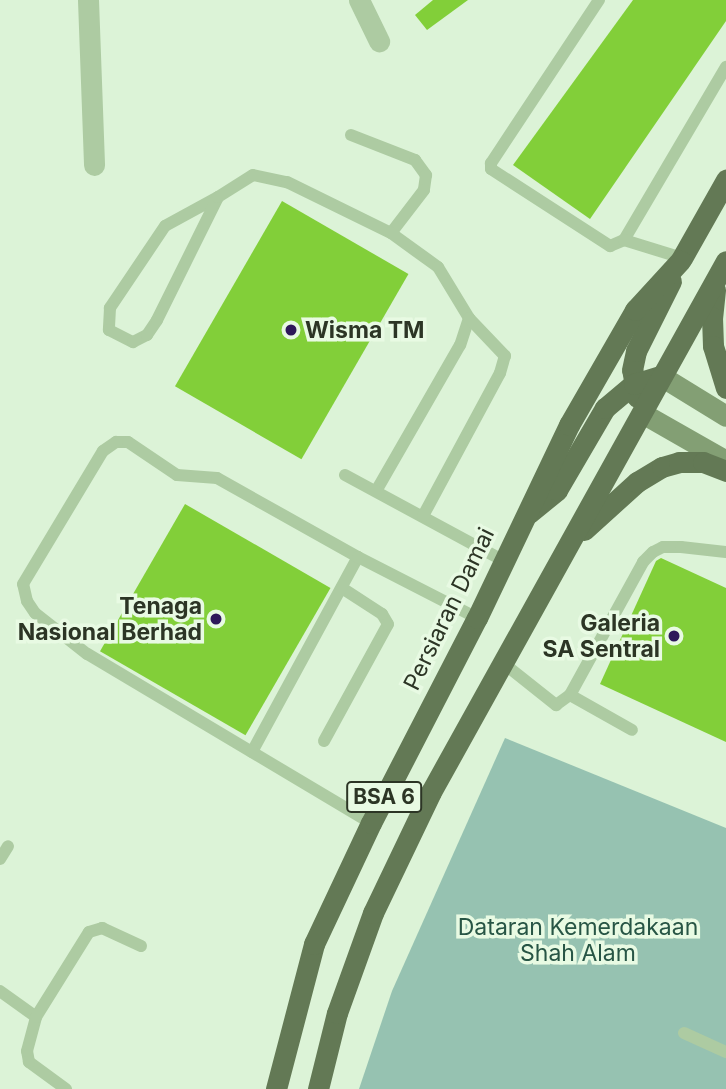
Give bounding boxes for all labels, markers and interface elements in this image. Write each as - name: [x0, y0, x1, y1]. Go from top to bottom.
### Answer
- place label: Wisma TM: [305, 316, 425, 344]
- marker: Wisma TM: [283, 322, 299, 338]
- street label: Persiaran Damai: [398, 523, 500, 695]
- place label: Tenaga Nasional Berhad: [18, 592, 202, 646]
- place label: Galeria SA Sentral: [543, 609, 660, 663]
- marker: Tenaga Nasional Berhad: [208, 611, 224, 627]
- marker: Galeria SA Sentral: [666, 628, 682, 644]
- road number: BSA 6: [346, 780, 422, 814]
- park label: Dataran Kemerdakaan Shah Alam: [458, 913, 698, 967]

